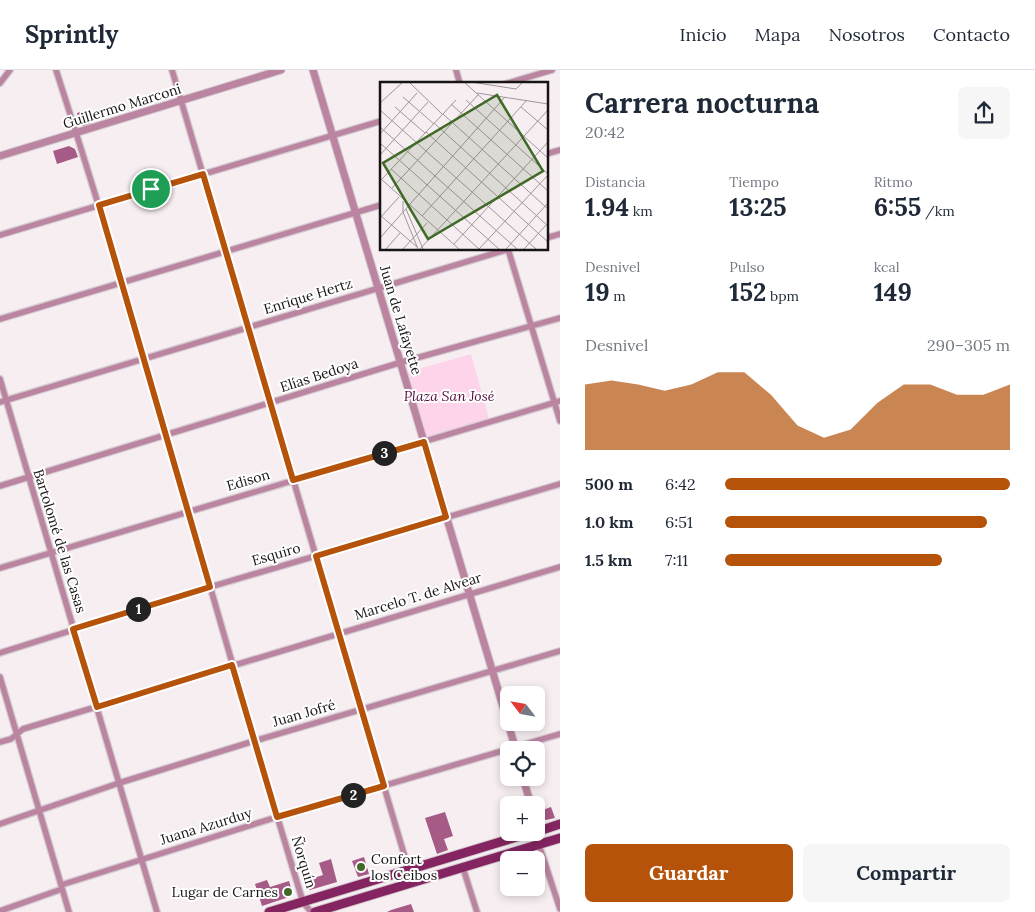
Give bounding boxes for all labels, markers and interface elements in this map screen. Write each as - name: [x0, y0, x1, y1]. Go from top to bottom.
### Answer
- text: Sprintly: [25, 19, 119, 50]
- text: Inicio: [680, 23, 727, 46]
- text: Mapa: [755, 23, 800, 46]
- text: Nosotros: [828, 23, 905, 46]
- text: Contacto: [933, 23, 1010, 46]
- street label: Guillermo Marconi: [61, 79, 183, 133]
- inset map: [380, 82, 548, 250]
- text: Carrera nocturna: [585, 85, 819, 121]
- button: share: [958, 87, 1010, 139]
- text: 20:42: [585, 122, 625, 142]
- pin: [130, 168, 172, 210]
- text: Distancia: [585, 173, 646, 191]
- text: Tiempo: [729, 173, 779, 191]
- text: Ritmo: [874, 173, 913, 191]
- icon: arrive: [137, 175, 165, 203]
- text: 1.94: [585, 191, 629, 223]
- text: 13:25: [729, 191, 787, 223]
- text: 6:55: [874, 191, 921, 223]
- text: km: [629, 202, 653, 220]
- text: /km: [921, 202, 955, 220]
- text: Desnivel: [585, 258, 640, 276]
- text: Pulso: [729, 258, 765, 276]
- text: kcal: [874, 258, 900, 276]
- street label: Juan de Lafayette: [376, 262, 426, 377]
- street label: Enrique Hertz: [261, 274, 355, 318]
- text: 19: [585, 276, 610, 308]
- text: 152: [729, 276, 766, 308]
- text: 149: [874, 276, 912, 308]
- text: m: [610, 287, 626, 305]
- text: bpm: [766, 287, 799, 305]
- text: Desnivel: [585, 335, 648, 355]
- text: 290–305 m: [927, 335, 1010, 355]
- street label: Elías Bedoya: [278, 354, 360, 396]
- park label: Plaza San José: [404, 387, 495, 405]
- pin: 3: [372, 440, 396, 466]
- text: 3: [381, 444, 388, 462]
- street label: Edison: [224, 465, 272, 495]
- street label: Bartolomé de las Casas: [30, 467, 90, 615]
- text: 500 m: [585, 474, 633, 494]
- text: 6:42: [665, 474, 696, 494]
- text: 1.0 km: [585, 512, 634, 532]
- text: 6:51: [665, 512, 693, 532]
- street label: Esquiro: [250, 538, 302, 570]
- text: 1.5 km: [585, 550, 632, 570]
- text: 7:11: [665, 550, 688, 570]
- street label: Marcelo T. de Alvear: [352, 568, 484, 624]
- pin: 1: [126, 596, 150, 622]
- text: 1: [136, 600, 141, 618]
- north arrow: [500, 686, 545, 731]
- map controls: [500, 686, 545, 896]
- street label: Juan Jofré: [270, 695, 338, 731]
- button: locate: [500, 741, 545, 786]
- pin: 2: [340, 782, 366, 808]
- text: 2: [350, 786, 357, 804]
- button: +: [500, 796, 545, 841]
- street label: Juana Azurduy: [157, 803, 255, 849]
- street label: Ñorquín: [288, 834, 321, 891]
- button: Guardar: [585, 844, 793, 902]
- button: Compartir: [803, 844, 1010, 902]
- place label: Confort los Ceibos: [371, 850, 437, 884]
- button: −: [500, 851, 545, 896]
- marker: Confort los Ceibos: [355, 861, 367, 873]
- place label: Lugar de Carnes: [172, 883, 278, 901]
- marker: Lugar de Carnes: [282, 886, 294, 898]

